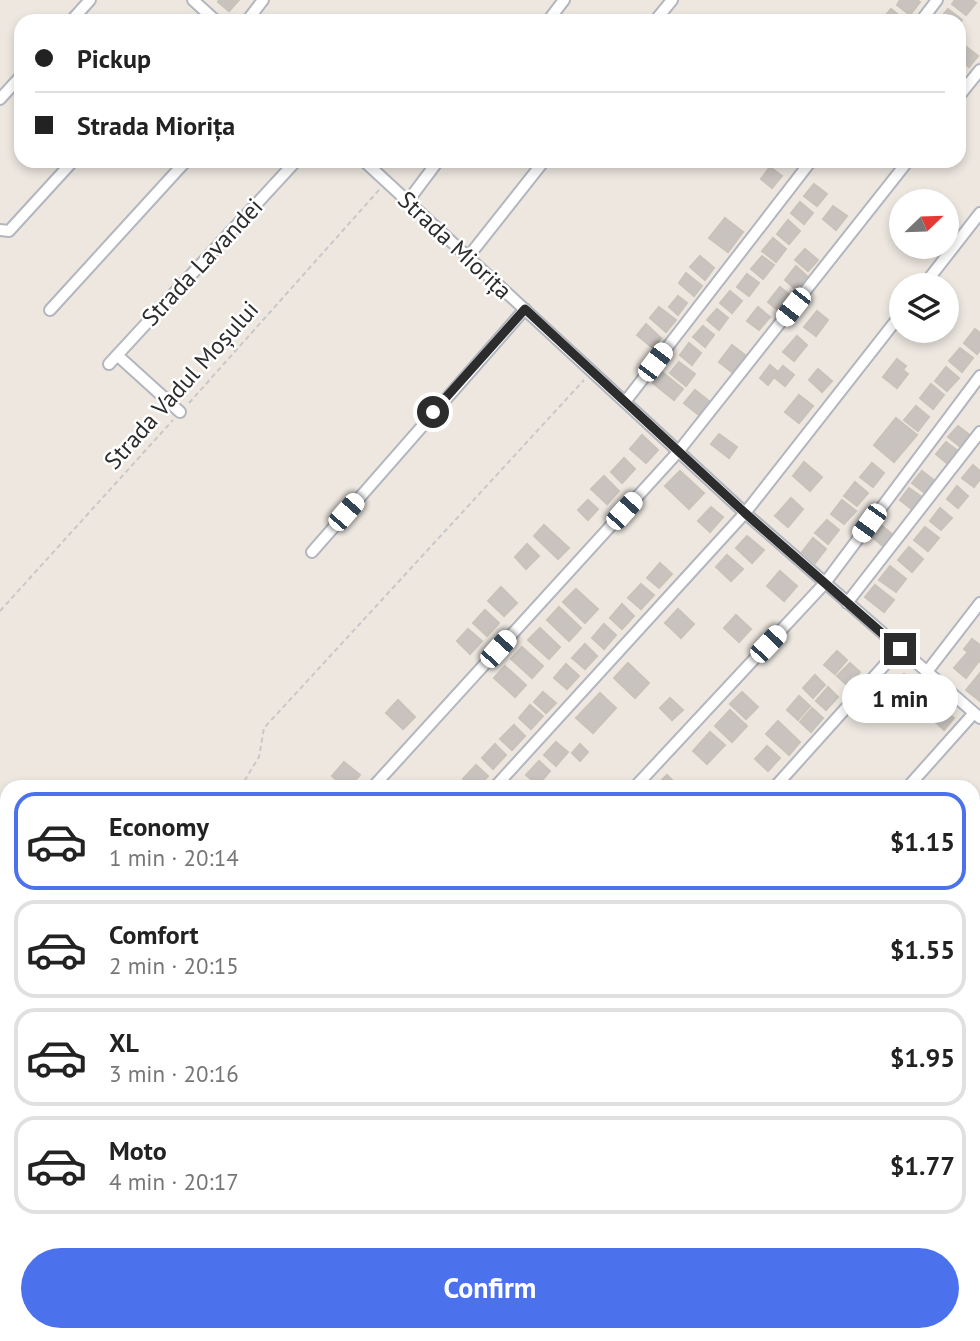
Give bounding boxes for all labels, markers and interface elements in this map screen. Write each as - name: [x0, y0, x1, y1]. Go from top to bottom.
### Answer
- text: Pickup: [77, 42, 151, 75]
- text: Strada Miorița: [77, 109, 235, 142]
- street label: Strada Miorița: [391, 184, 519, 306]
- north arrow: [889, 189, 959, 259]
- map controls: [889, 189, 959, 343]
- street label: Strada Lavandei: [135, 191, 269, 333]
- button: layers: [889, 273, 959, 343]
- car: [772, 284, 815, 330]
- street label: Strada Vadul Moșului: [97, 294, 265, 476]
- car: [634, 339, 677, 385]
- route start: [417, 396, 449, 428]
- car: [603, 488, 646, 534]
- car: [325, 489, 368, 535]
- car: [849, 500, 890, 546]
- car: [746, 621, 791, 667]
- car: [477, 626, 520, 672]
- route end: [884, 633, 916, 665]
- callout: 1 min: [842, 674, 958, 722]
- text: 1 min: [872, 684, 928, 713]
- icon: car: [25, 810, 88, 873]
- text: Economy: [109, 810, 209, 843]
- text: $1.15: [890, 825, 955, 858]
- text: 1 min · 20:14: [109, 843, 239, 872]
- icon: car: [25, 918, 88, 981]
- text: Comfort: [109, 918, 199, 951]
- text: $1.55: [890, 933, 955, 966]
- text: 2 min · 20:15: [109, 951, 239, 980]
- icon: car: [25, 1026, 88, 1089]
- text: XL: [109, 1026, 139, 1059]
- text: $1.95: [890, 1041, 955, 1074]
- text: 3 min · 20:16: [109, 1059, 239, 1088]
- icon: car: [25, 1134, 88, 1197]
- text: Moto: [109, 1134, 167, 1167]
- text: $1.77: [890, 1149, 955, 1182]
- text: 4 min · 20:17: [109, 1167, 239, 1196]
- button: Confirm: [21, 1248, 959, 1328]

